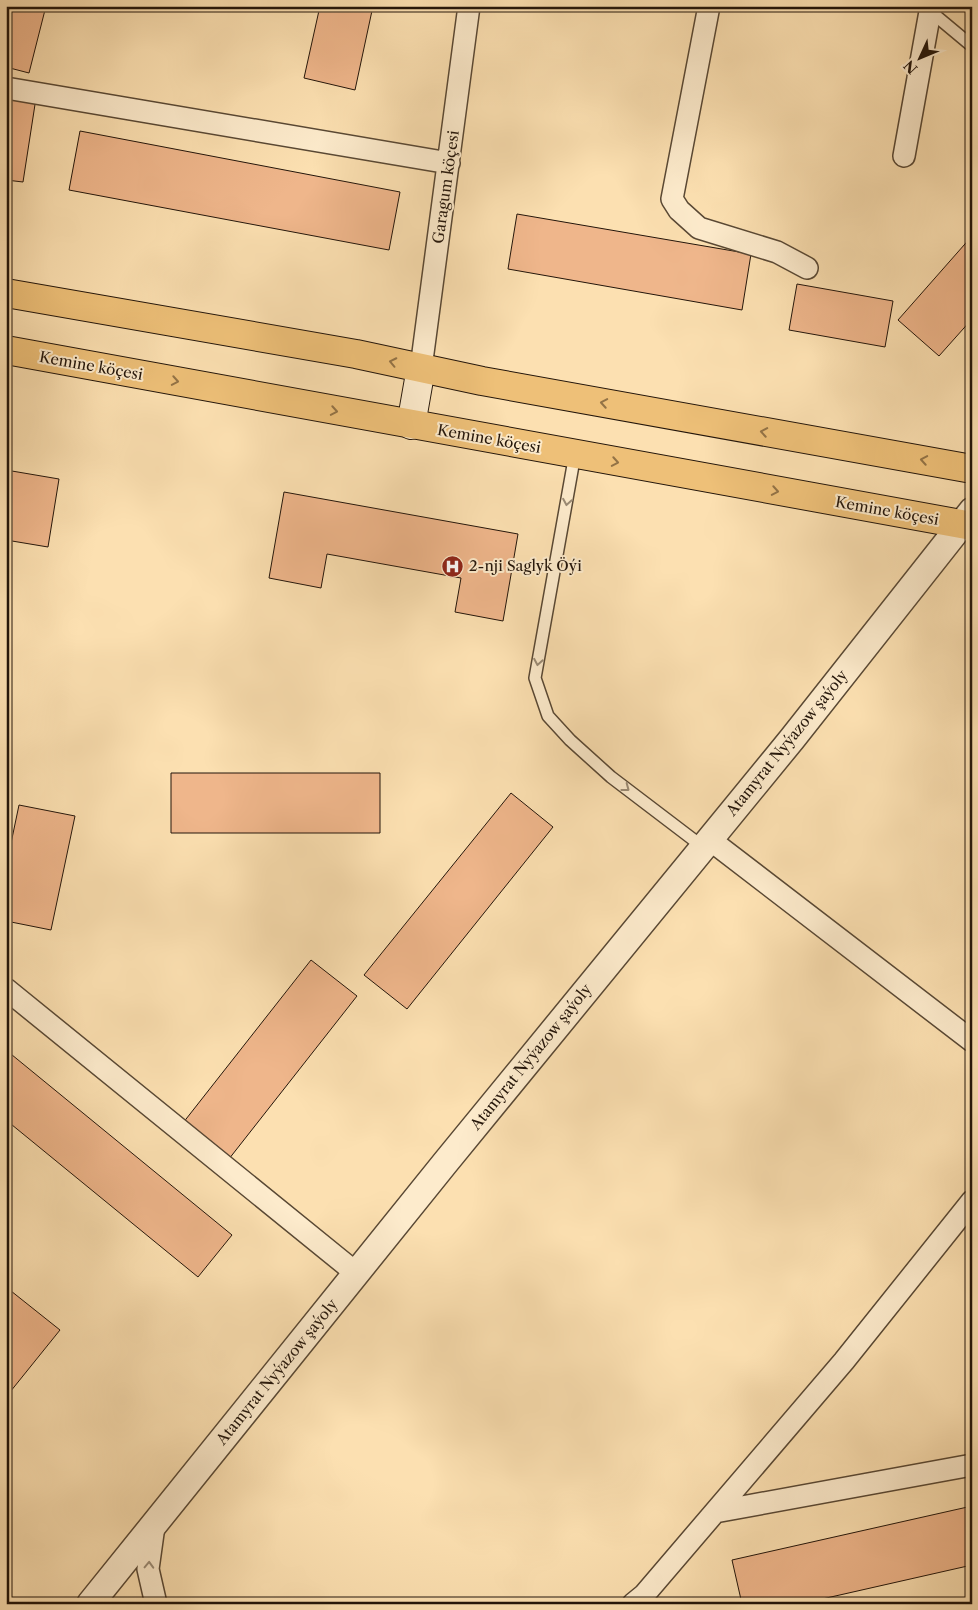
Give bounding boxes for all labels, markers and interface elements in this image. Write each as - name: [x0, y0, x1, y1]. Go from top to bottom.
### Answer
- north arrow: [896, 32, 946, 82]
- text: N: [900, 56, 921, 78]
- street label: Garagum köçesi: [428, 129, 463, 245]
- street label: Kemine köçesi: [38, 347, 145, 384]
- one-way arrow: [388, 357, 397, 368]
- one-way arrow: [170, 376, 179, 386]
- one-way arrow: [599, 398, 608, 408]
- one-way arrow: [330, 405, 339, 415]
- street label: Kemine köçesi: [436, 420, 543, 457]
- one-way arrow: [759, 427, 768, 437]
- one-way arrow: [919, 455, 928, 466]
- one-way arrow: [610, 456, 619, 466]
- one-way arrow: [770, 486, 779, 496]
- street label: Kemine köçesi: [834, 492, 941, 529]
- one-way arrow: [562, 498, 572, 507]
- hospital icon: 2-nji Saglyk Öýi: [441, 554, 465, 578]
- place label: 2-nji Saglyk Öýi: [469, 556, 582, 575]
- one-way arrow: [533, 658, 543, 667]
- street label: Atamyrat Nyýazow şaýoly: [721, 665, 852, 820]
- one-way arrow: [620, 782, 630, 791]
- street label: Atamyrat Nyýazow şaýoly: [465, 979, 596, 1134]
- street label: Atamyrat Nyýazow şaýoly: [211, 1294, 342, 1449]
- one-way arrow: [144, 1561, 154, 1568]

